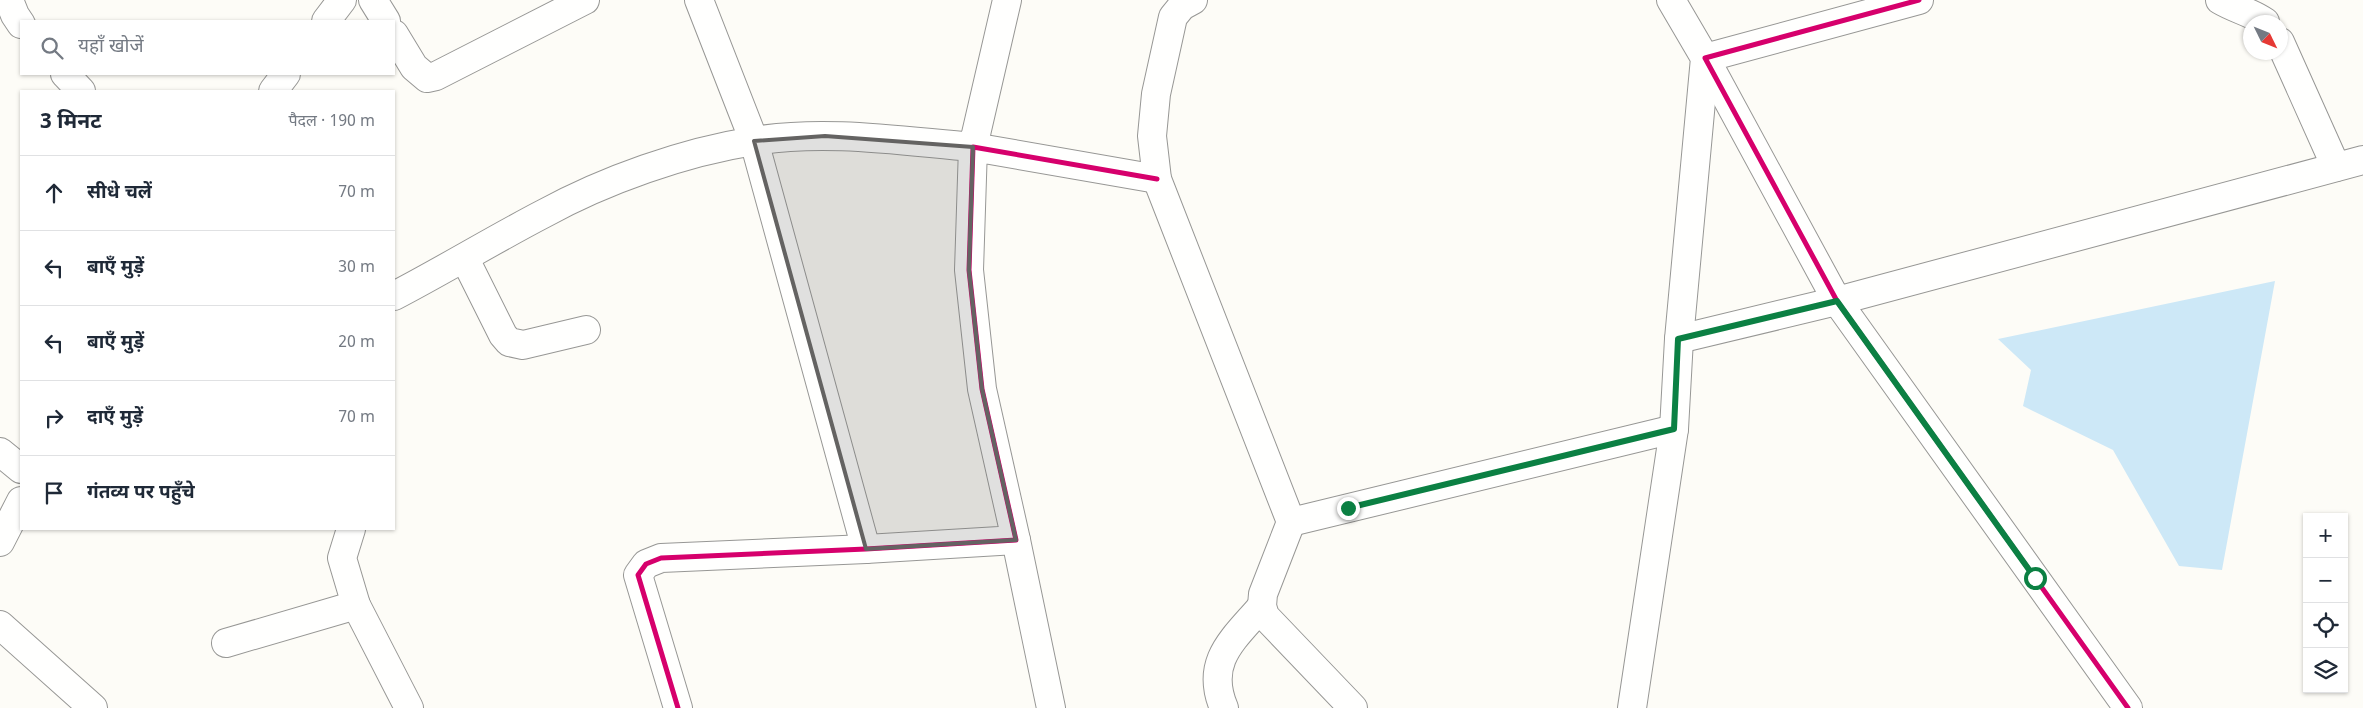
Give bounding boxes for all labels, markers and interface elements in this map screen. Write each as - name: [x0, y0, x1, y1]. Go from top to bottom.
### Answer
- north arrow: [2243, 15, 2288, 60]
- search box: [20, 20, 395, 75]
- icon: search: [38, 34, 66, 62]
- text: यहाँ खोजें: [78, 35, 144, 60]
- text: 3 मिनट: [40, 109, 101, 137]
- text: पैदल · 190 m: [288, 112, 375, 133]
- icon: ahead: [40, 179, 68, 207]
- text: सीधे चलें: [87, 181, 152, 206]
- text: 70 m: [338, 183, 375, 204]
- icon: left: [40, 254, 68, 282]
- text: बाएँ मुड़ें: [87, 256, 144, 281]
- text: 30 m: [338, 258, 375, 279]
- icon: left: [40, 329, 68, 357]
- text: बाएँ मुड़ें: [87, 331, 144, 356]
- text: 20 m: [338, 333, 375, 354]
- icon: right: [40, 404, 68, 432]
- text: दाएँ मुड़ें: [87, 406, 143, 431]
- text: 70 m: [338, 408, 375, 429]
- icon: arrive: [40, 479, 68, 507]
- text: गंतव्य पर पहुँचे: [87, 481, 195, 506]
- route end: [1337, 497, 1360, 520]
- map controls: [2303, 513, 2348, 693]
- button: +: [2303, 513, 2348, 558]
- button: −: [2303, 558, 2348, 603]
- route start: [2024, 567, 2047, 590]
- button: locate: [2303, 603, 2348, 648]
- button: layers: [2303, 648, 2348, 693]

